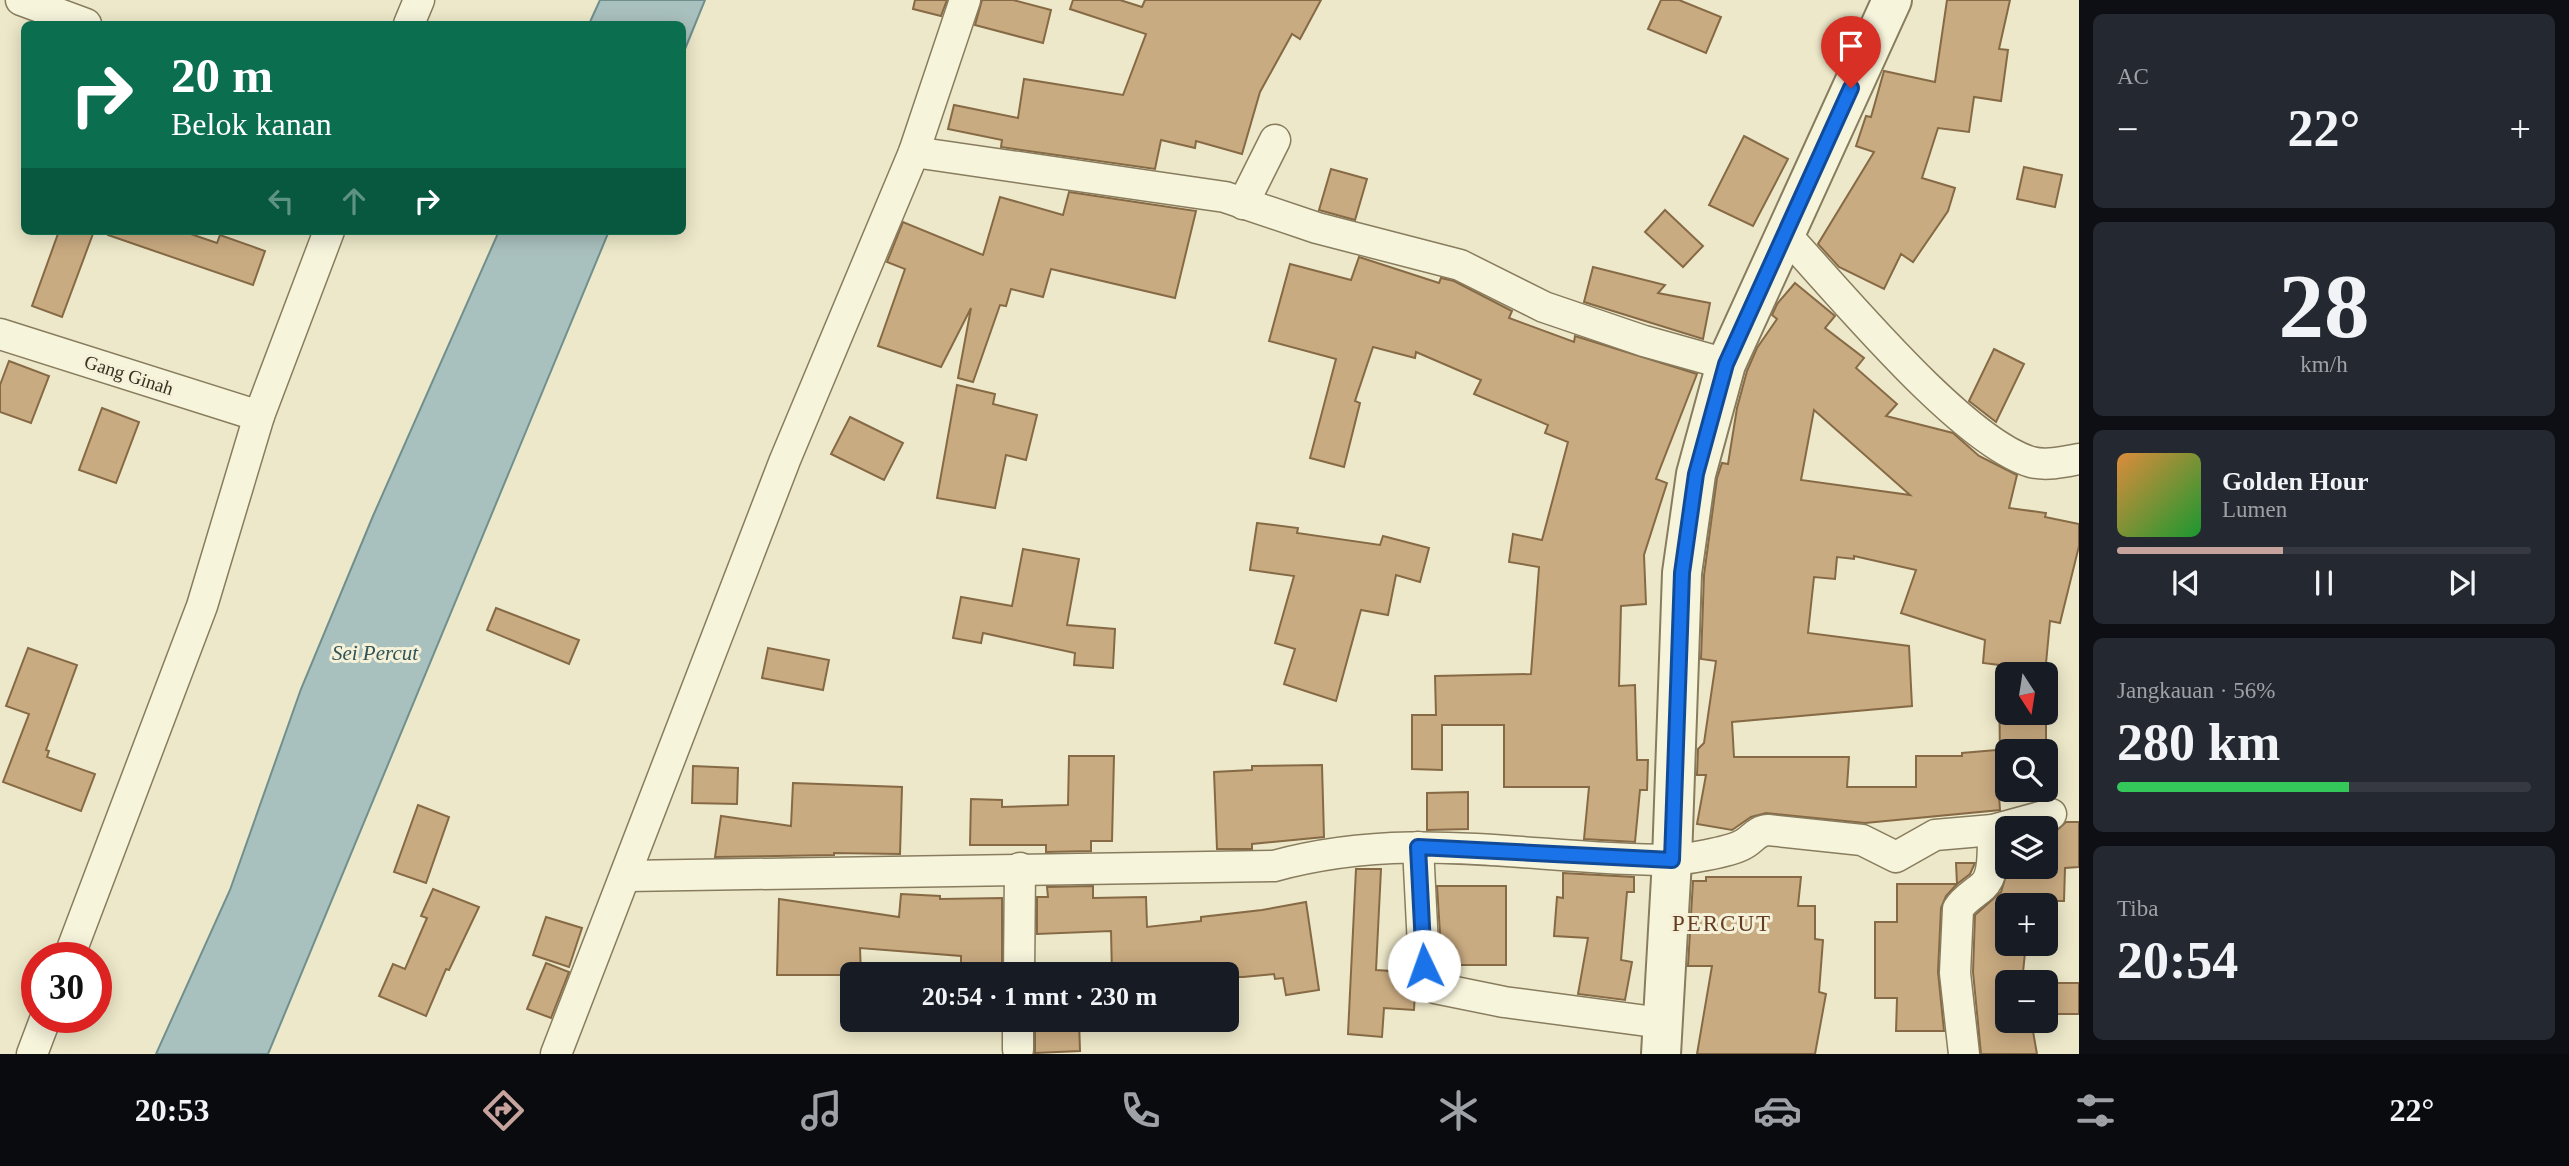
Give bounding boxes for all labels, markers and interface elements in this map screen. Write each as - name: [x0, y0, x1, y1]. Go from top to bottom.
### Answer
- pin: [1821, 16, 1881, 88]
- icon: arrive: [1832, 27, 1870, 65]
- text: 20 m: [171, 48, 273, 103]
- icon: right: [56, 49, 147, 140]
- text: AC: [2117, 64, 2149, 89]
- text: 22°: [2288, 100, 2360, 157]
- text: Belok kanan: [171, 106, 332, 142]
- text: −: [2117, 108, 2138, 150]
- text: +: [2510, 108, 2531, 150]
- icon: left: [262, 182, 300, 220]
- icon: ahead: [335, 182, 373, 220]
- icon: right: [408, 182, 446, 220]
- text: 28: [2279, 256, 2370, 357]
- street label: Gang Ginah: [82, 351, 177, 399]
- text: km/h: [2300, 352, 2348, 377]
- text: Golden Hour: [2222, 467, 2369, 496]
- text: Lumen: [2222, 497, 2287, 522]
- icon: previous: [2167, 564, 2205, 602]
- icon: pause: [2305, 564, 2343, 602]
- icon: next: [2443, 564, 2481, 602]
- water label: Sei Percut: [332, 641, 419, 665]
- north arrow: [1995, 662, 2058, 724]
- map controls: [1995, 662, 2058, 1033]
- text: Jangkauan · 56%: [2117, 678, 2275, 703]
- text: 280 km: [2117, 714, 2280, 771]
- button: search: [1995, 739, 2058, 802]
- button: layers: [1995, 816, 2058, 879]
- button: +: [1995, 893, 2058, 956]
- text: Tiba: [2117, 896, 2158, 921]
- district label: PERCUT: [1672, 911, 1772, 936]
- position arrow: [1387, 929, 1461, 1003]
- text: 20:54: [2117, 932, 2238, 989]
- speed limit sign: 30: [21, 942, 112, 1033]
- button: −: [1995, 970, 2058, 1033]
- text: 20:54 · 1 mnt · 230 m: [922, 982, 1157, 1011]
- icon: directions: [479, 1086, 528, 1135]
- icon: music: [797, 1086, 846, 1135]
- icon: phone: [1116, 1086, 1165, 1135]
- icon: climate: [1434, 1086, 1483, 1135]
- icon: car: [1753, 1086, 1802, 1135]
- icon: filters: [2071, 1086, 2120, 1135]
- text: 20:53: [135, 1092, 209, 1128]
- text: 22°: [2389, 1092, 2434, 1128]

